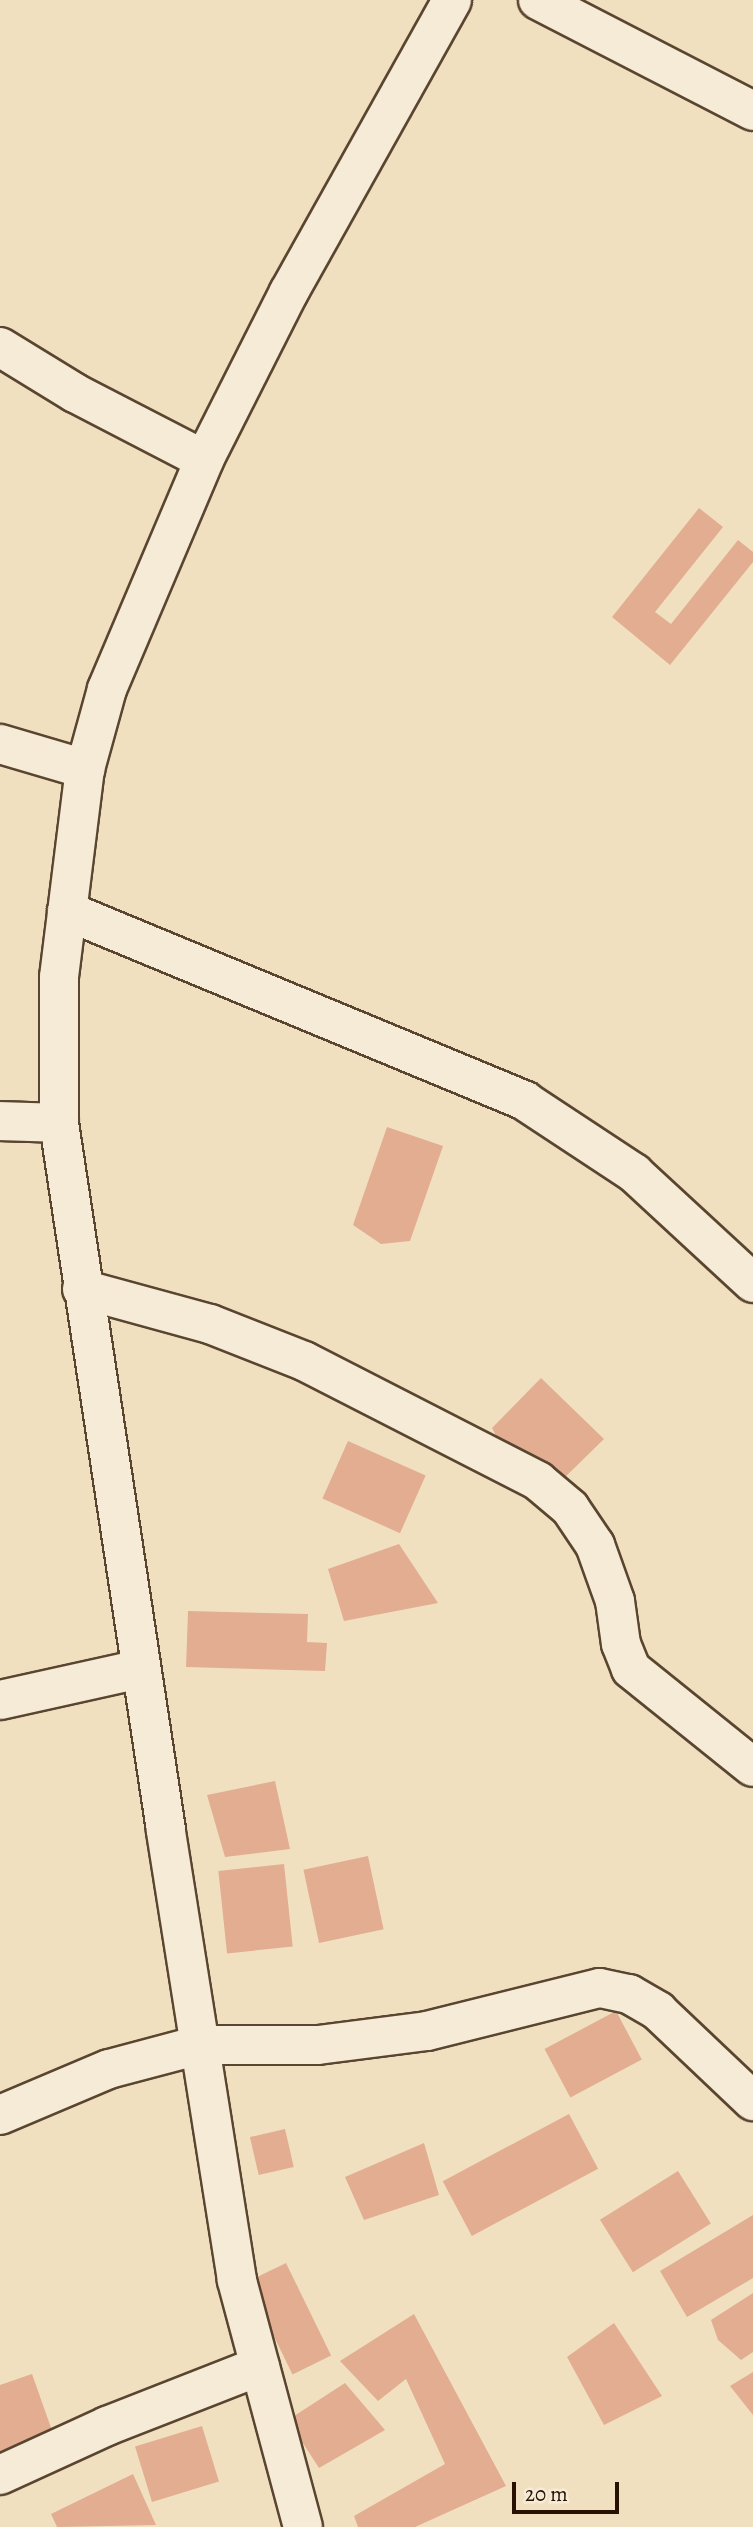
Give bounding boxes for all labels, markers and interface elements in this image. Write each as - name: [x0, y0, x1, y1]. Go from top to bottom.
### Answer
- scale bar: [515, 2468, 622, 2512]
- text: 20 m: [525, 2480, 568, 2508]

